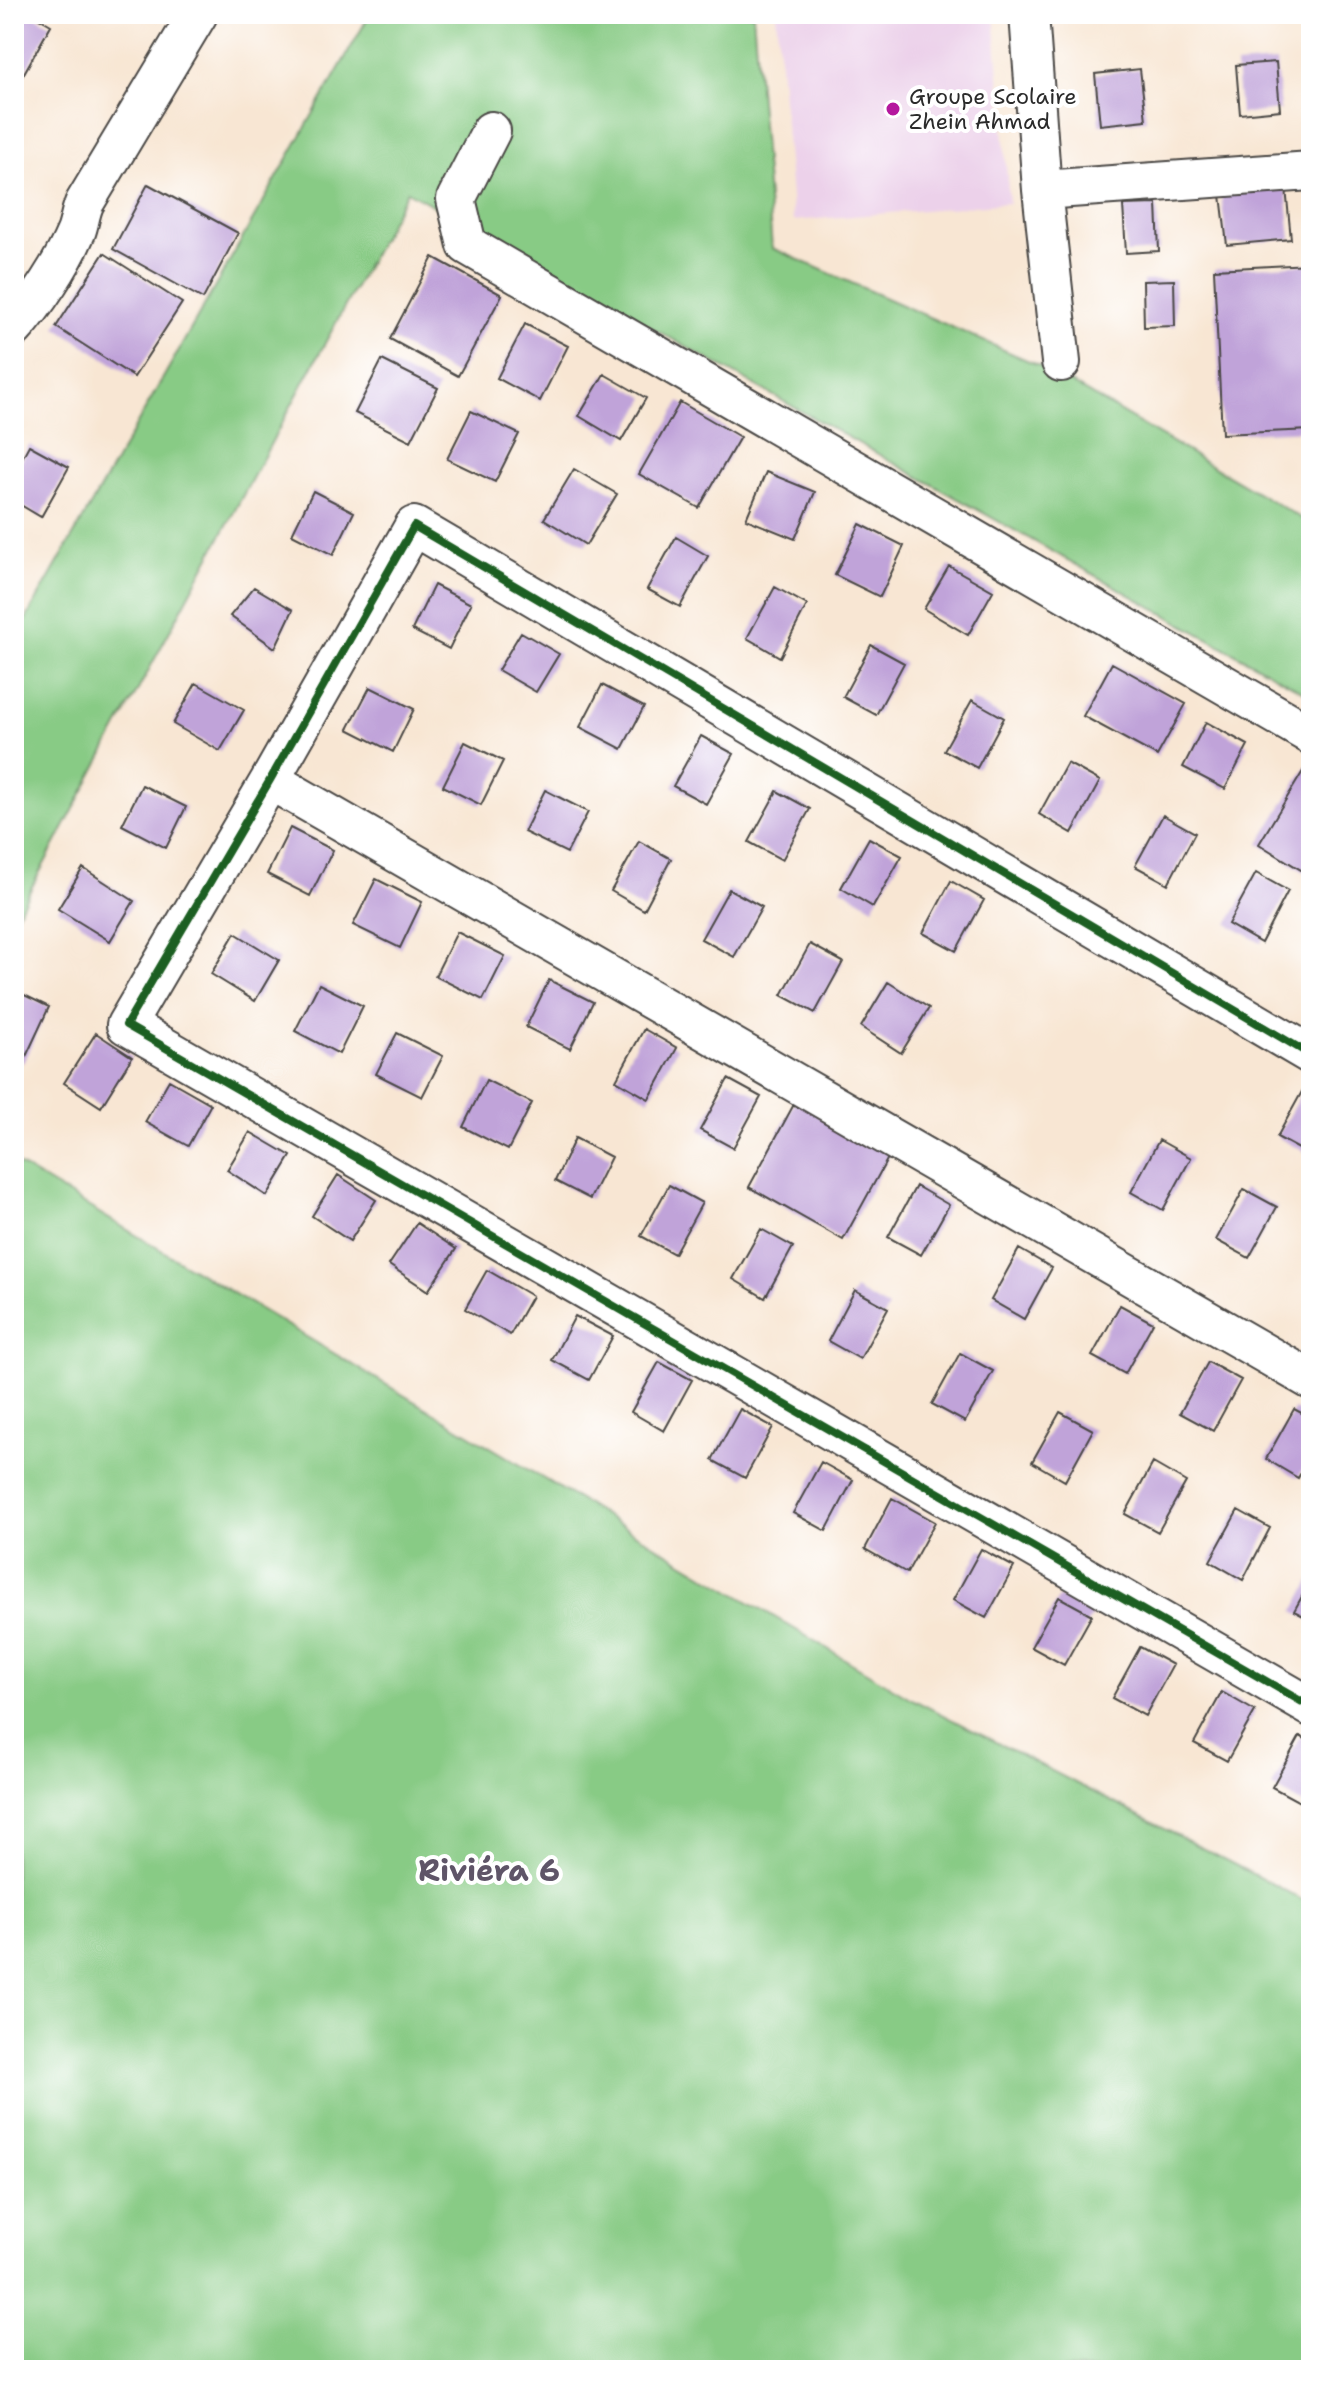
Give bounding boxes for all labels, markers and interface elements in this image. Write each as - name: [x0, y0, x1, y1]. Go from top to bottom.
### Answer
- place label: Groupe Scolaire Zhein Ahmad: [909, 82, 1077, 136]
- marker: Groupe Scolaire Zhein Ahmad: [884, 100, 902, 118]
- district label: Riviéra 6: [418, 1850, 560, 1891]

